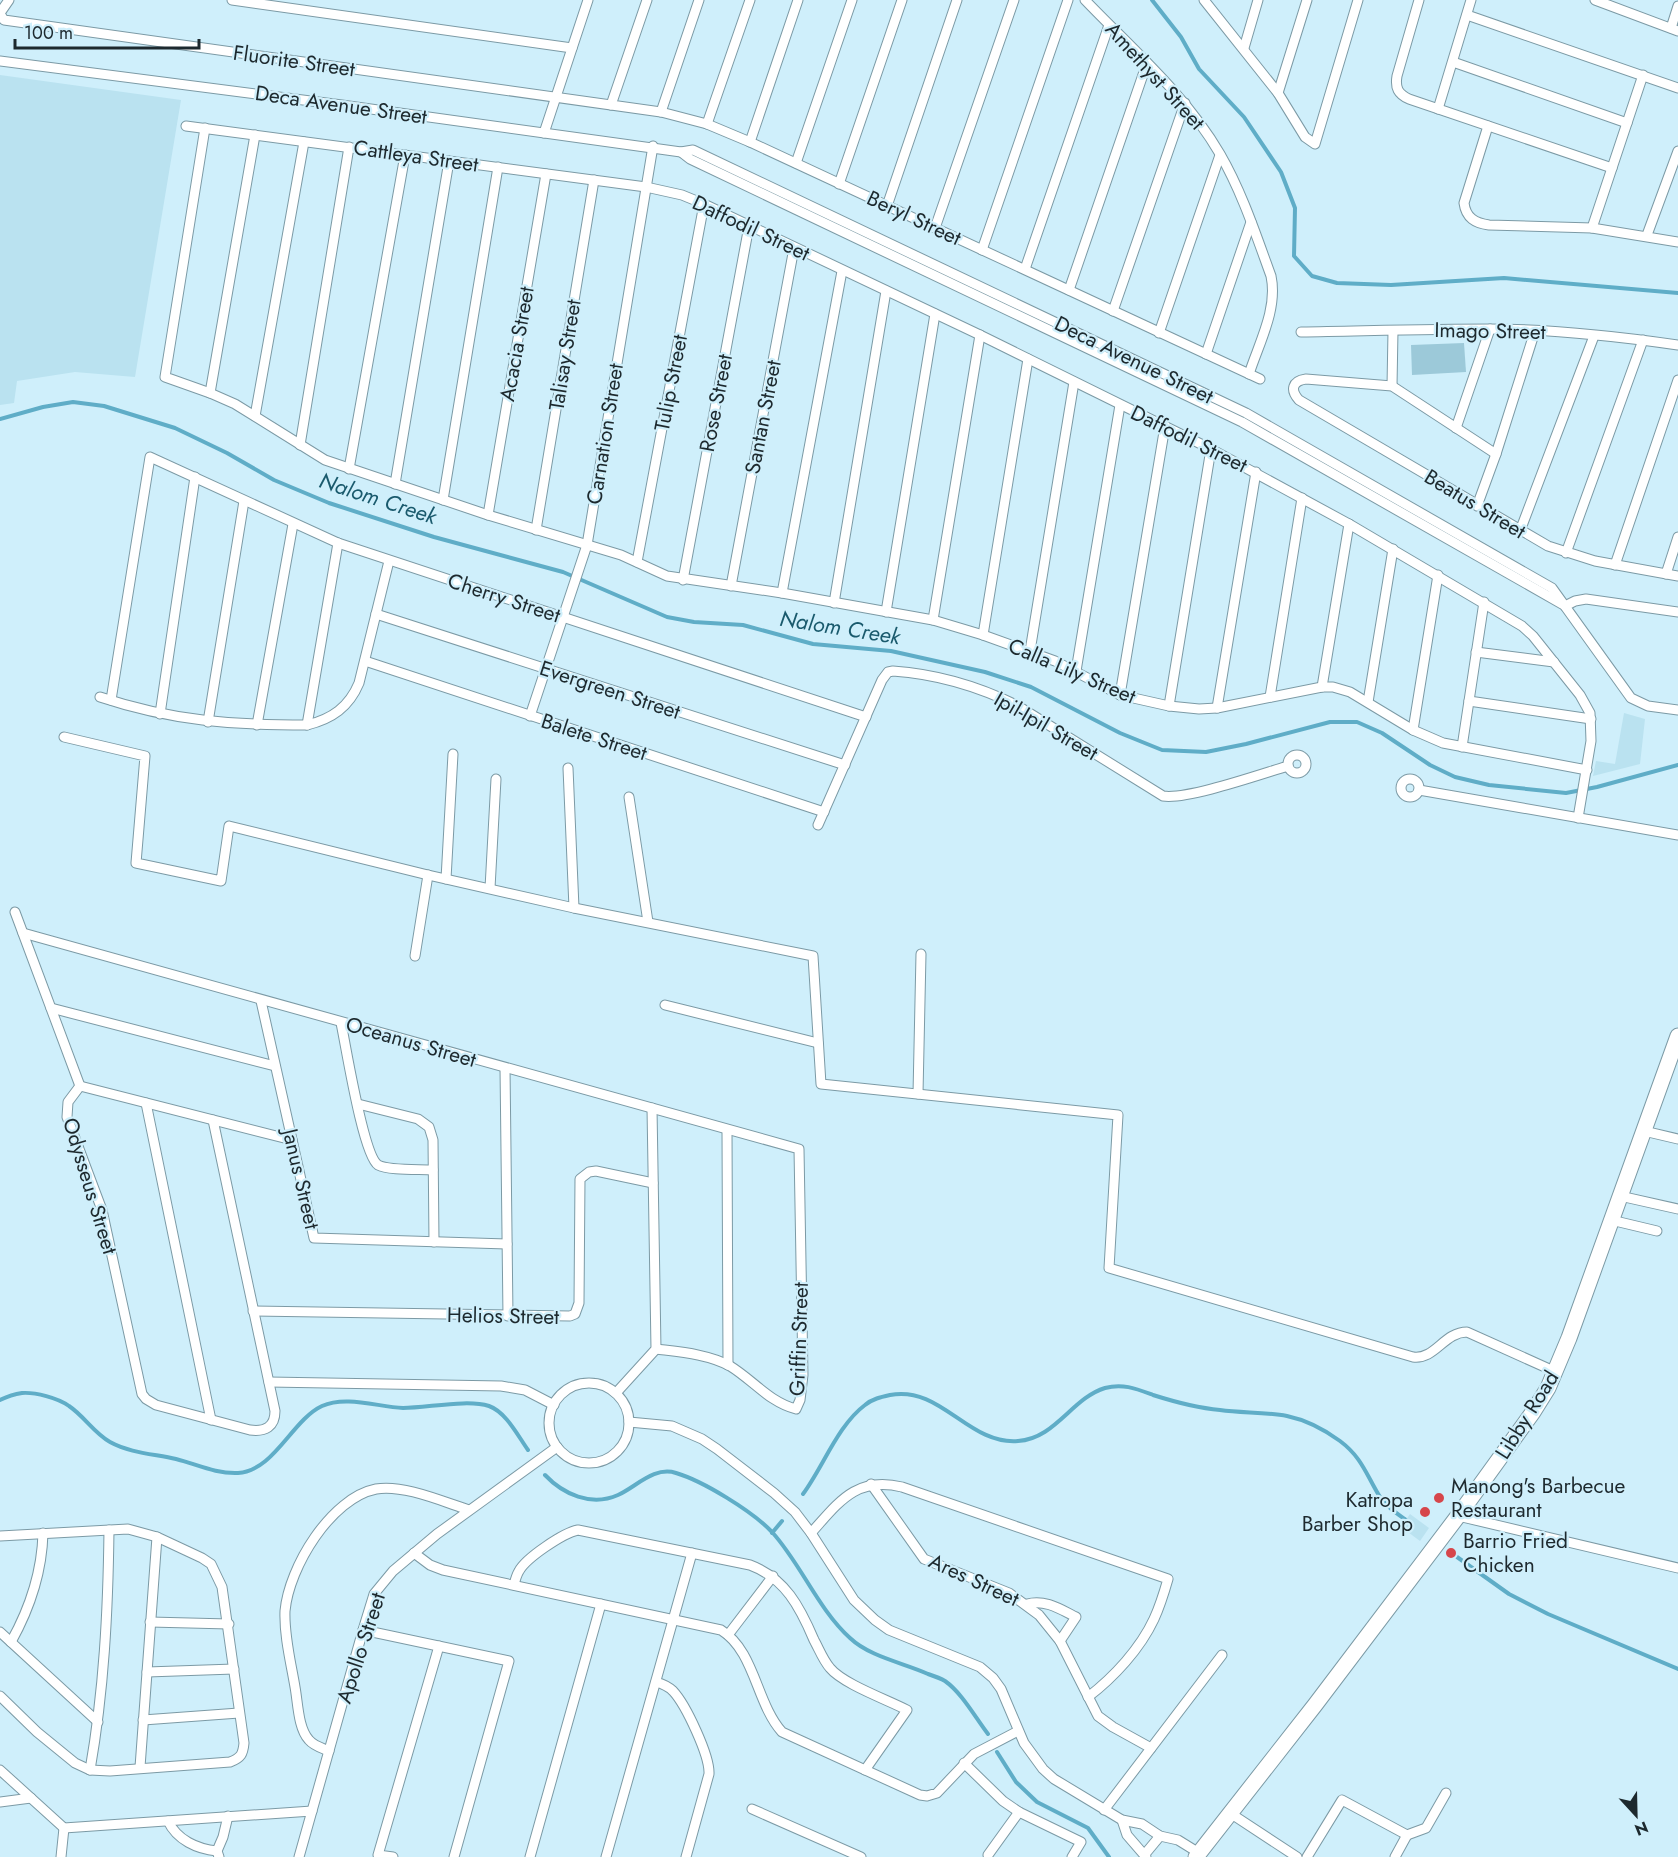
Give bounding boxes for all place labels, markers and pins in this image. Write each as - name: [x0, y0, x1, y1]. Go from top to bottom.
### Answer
- place label: Manong's Barbecue Restaurant: [1451, 1471, 1625, 1525]
- place label: Katropa Barber Shop: [1302, 1485, 1413, 1539]
- marker: Manong's Barbecue Restaurant: [1432, 1491, 1446, 1505]
- marker: Katropa Barber Shop: [1418, 1505, 1432, 1519]
- place label: Barrio Fried Chicken: [1463, 1526, 1568, 1580]
- marker: Barrio Fried Chicken: [1444, 1546, 1458, 1560]

